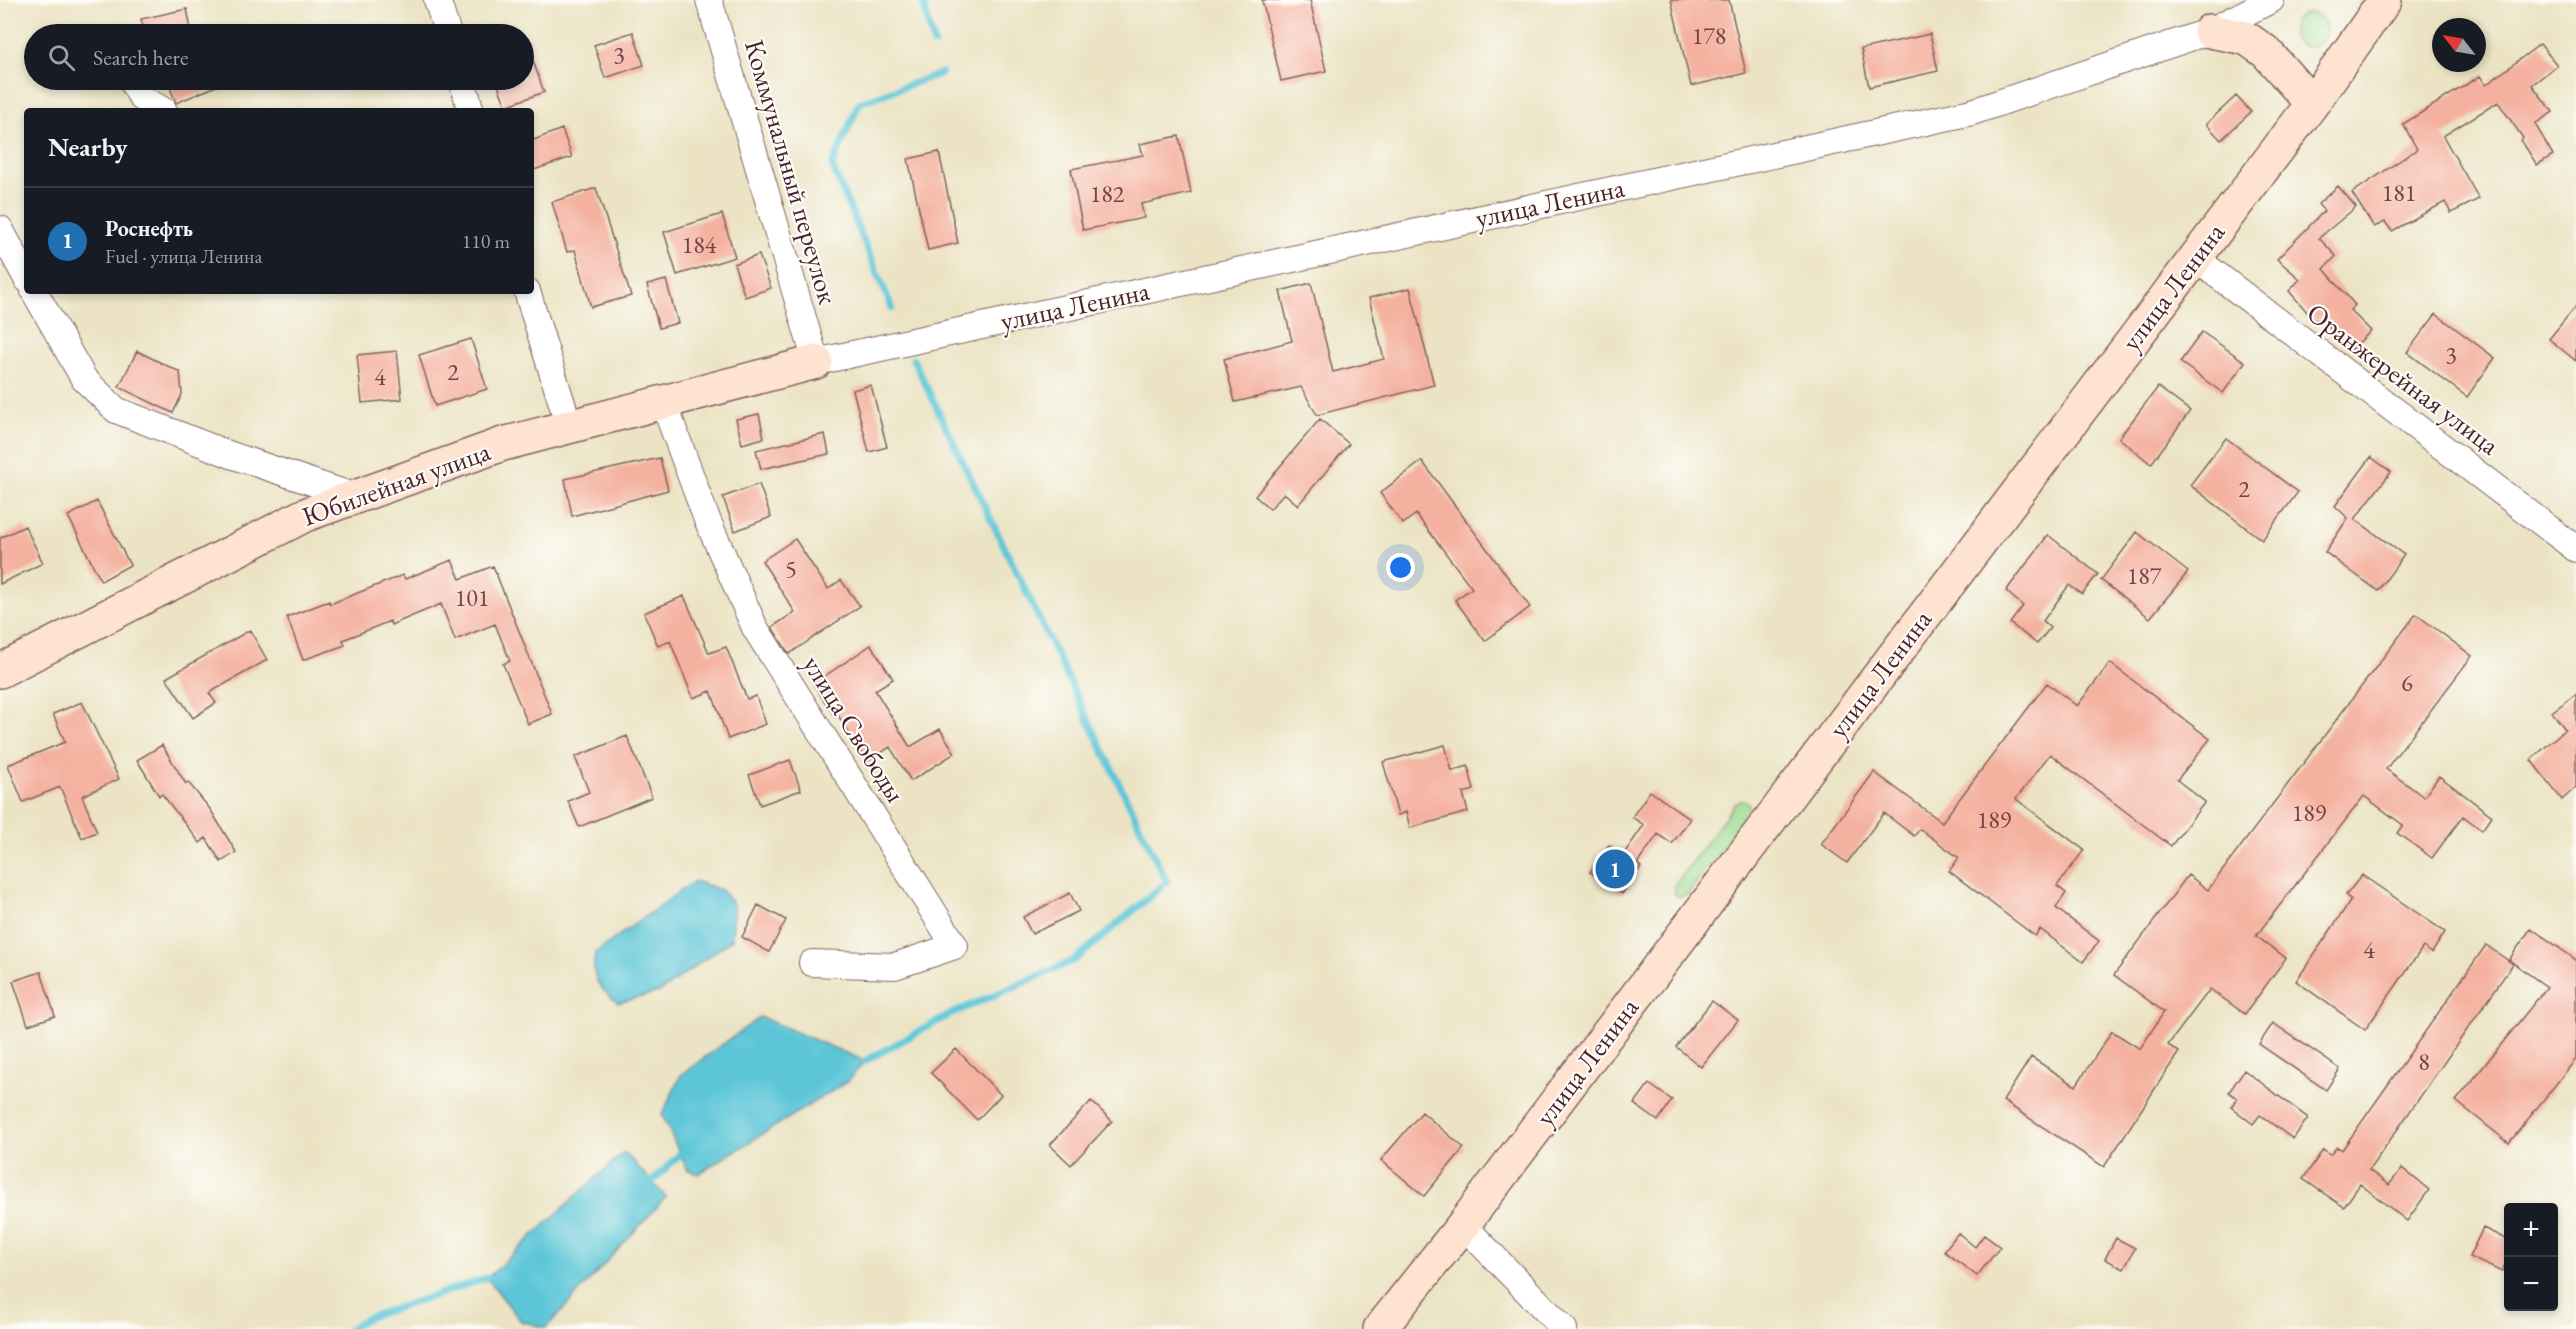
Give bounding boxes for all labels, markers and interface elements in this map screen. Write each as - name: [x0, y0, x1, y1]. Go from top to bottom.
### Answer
- north arrow: [2432, 18, 2486, 72]
- house number: 178: [1692, 20, 1726, 51]
- search box: [24, 24, 534, 90]
- street label: Коммунальный переулок: [737, 36, 846, 308]
- house number: 3: [613, 39, 625, 70]
- icon: search: [45, 41, 78, 74]
- text: Search here: [93, 43, 188, 72]
- text: Nearby: [48, 130, 128, 164]
- street label: улица Ленина: [1472, 170, 1628, 235]
- house number: 181: [2382, 177, 2416, 208]
- house number: 182: [1090, 178, 1125, 209]
- text: Роснефть: [105, 214, 193, 243]
- street label: улица Ленина: [2113, 216, 2232, 358]
- text: 1: [62, 228, 73, 254]
- text: 110 m: [462, 228, 510, 254]
- house number: 184: [682, 229, 717, 260]
- text: Fuel · улица Ленина: [105, 243, 262, 269]
- street label: улица Ленина: [997, 273, 1153, 338]
- street label: Оранжерейная улица: [2300, 295, 2507, 463]
- house number: 3: [2445, 339, 2457, 370]
- house number: 2: [447, 356, 459, 387]
- house number: 4: [374, 361, 386, 392]
- street label: Юбилейная улица: [297, 433, 495, 534]
- house number: 2: [2238, 473, 2250, 504]
- house number: 5: [785, 553, 797, 584]
- your location: [1386, 553, 1415, 582]
- house number: 187: [2127, 560, 2162, 591]
- house number: 101: [455, 582, 489, 613]
- street label: улица Ленина: [1820, 603, 1939, 745]
- street label: улица Свободы: [795, 649, 913, 809]
- house number: 6: [2401, 667, 2413, 698]
- house number: 189: [2292, 797, 2327, 828]
- house number: 189: [1977, 804, 2012, 835]
- pin: 1: [1596, 846, 1634, 892]
- house number: 4: [2363, 934, 2375, 965]
- street label: улица Ленина: [1527, 991, 1646, 1133]
- house number: 8: [2418, 1046, 2430, 1077]
- map controls: [2504, 1203, 2558, 1311]
- button: +: [2504, 1203, 2558, 1257]
- button: −: [2504, 1257, 2558, 1311]

